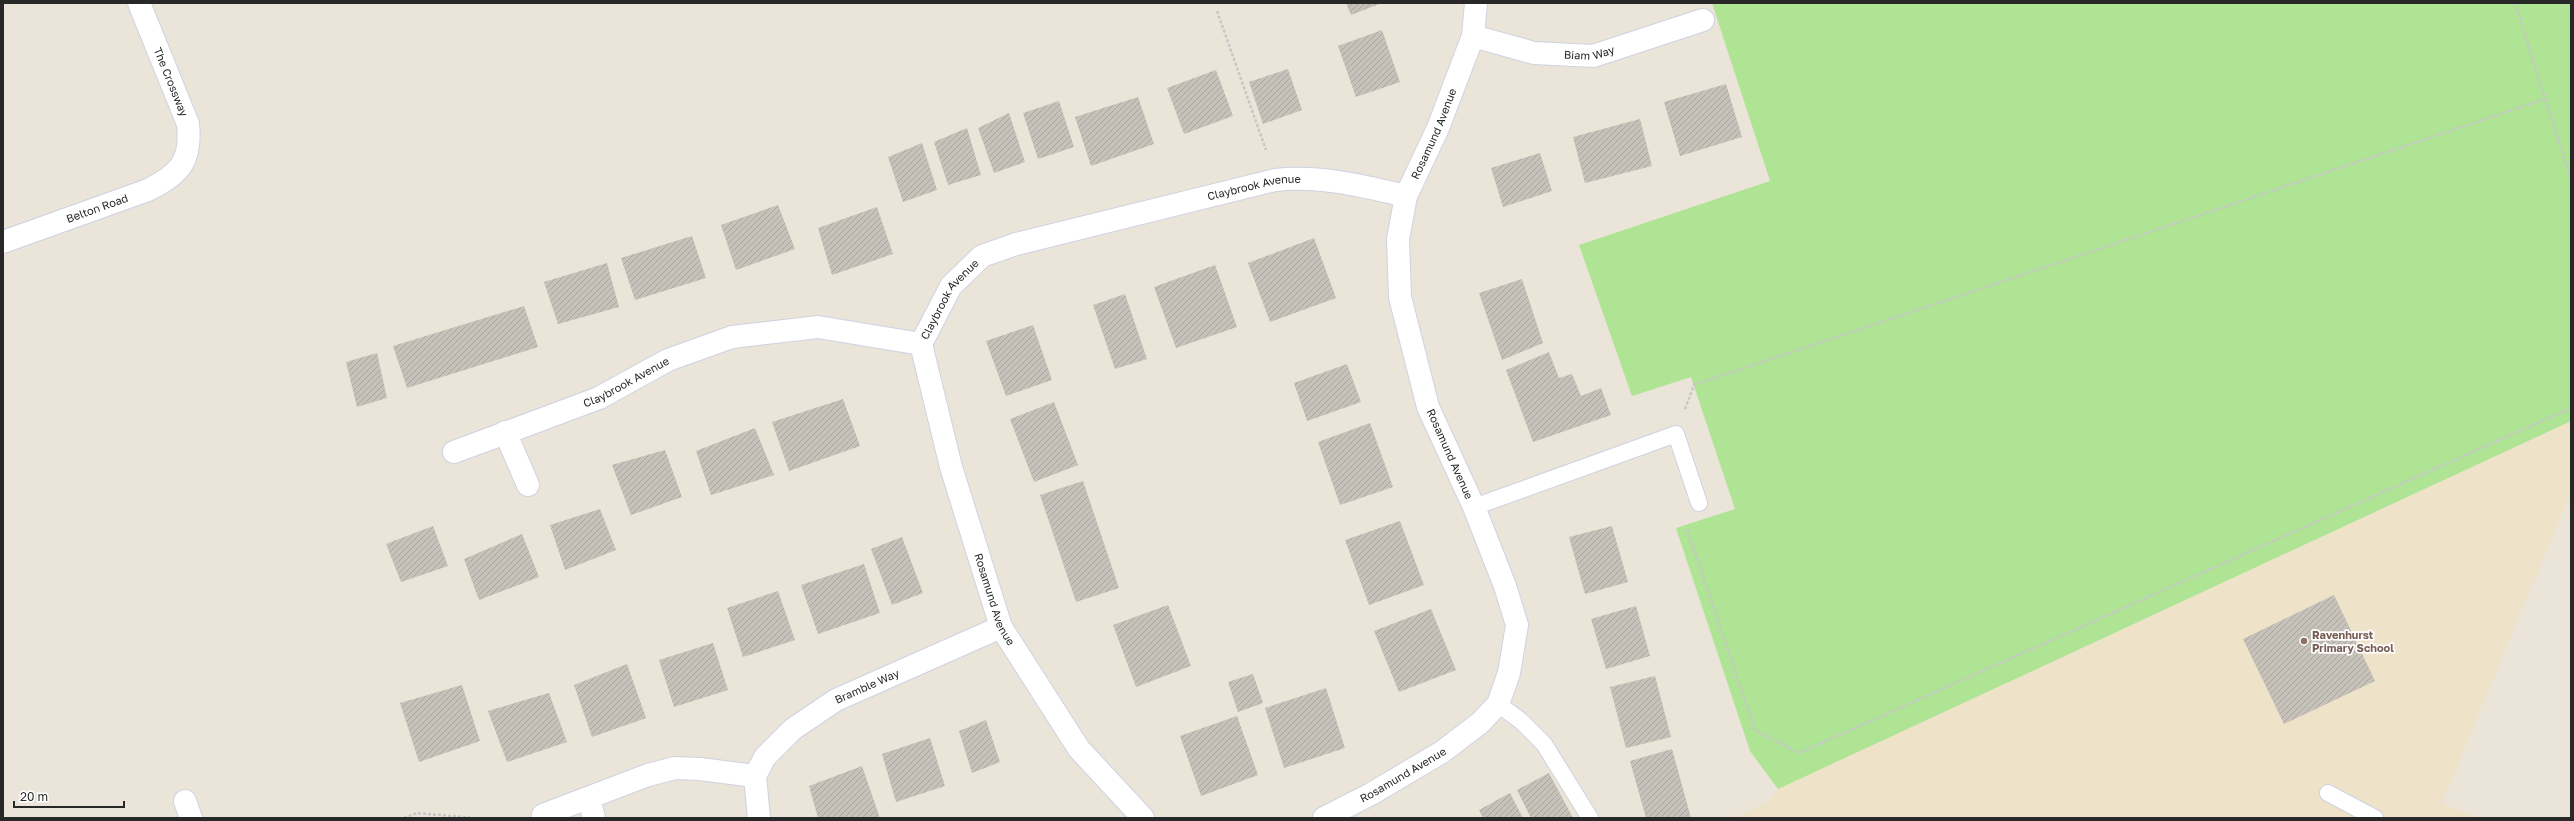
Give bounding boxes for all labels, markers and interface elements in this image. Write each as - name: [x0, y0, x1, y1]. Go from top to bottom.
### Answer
- street label: Biam Way: [1564, 42, 1616, 62]
- street label: The Crossway: [152, 45, 191, 118]
- street label: Rosamund Avenue: [1408, 86, 1458, 181]
- street label: Claybrook Avenue: [1206, 172, 1301, 202]
- street label: Belton Road: [64, 191, 130, 225]
- street label: Claybrook Avenue: [918, 256, 981, 342]
- street label: Claybrook Avenue: [581, 354, 671, 409]
- street label: Rosamund Avenue: [1425, 407, 1476, 501]
- street label: Rosamund Avenue: [972, 551, 1018, 648]
- place label: Ravenhurst Primary School: [2312, 628, 2394, 654]
- marker: Ravenhurst Primary School: [2299, 636, 2309, 646]
- street label: Bramble Way: [833, 666, 901, 706]
- street label: Rosamund Avenue: [1358, 744, 1448, 805]
- scale bar: [14, 783, 124, 809]
- text: 20 m: [20, 789, 48, 804]

